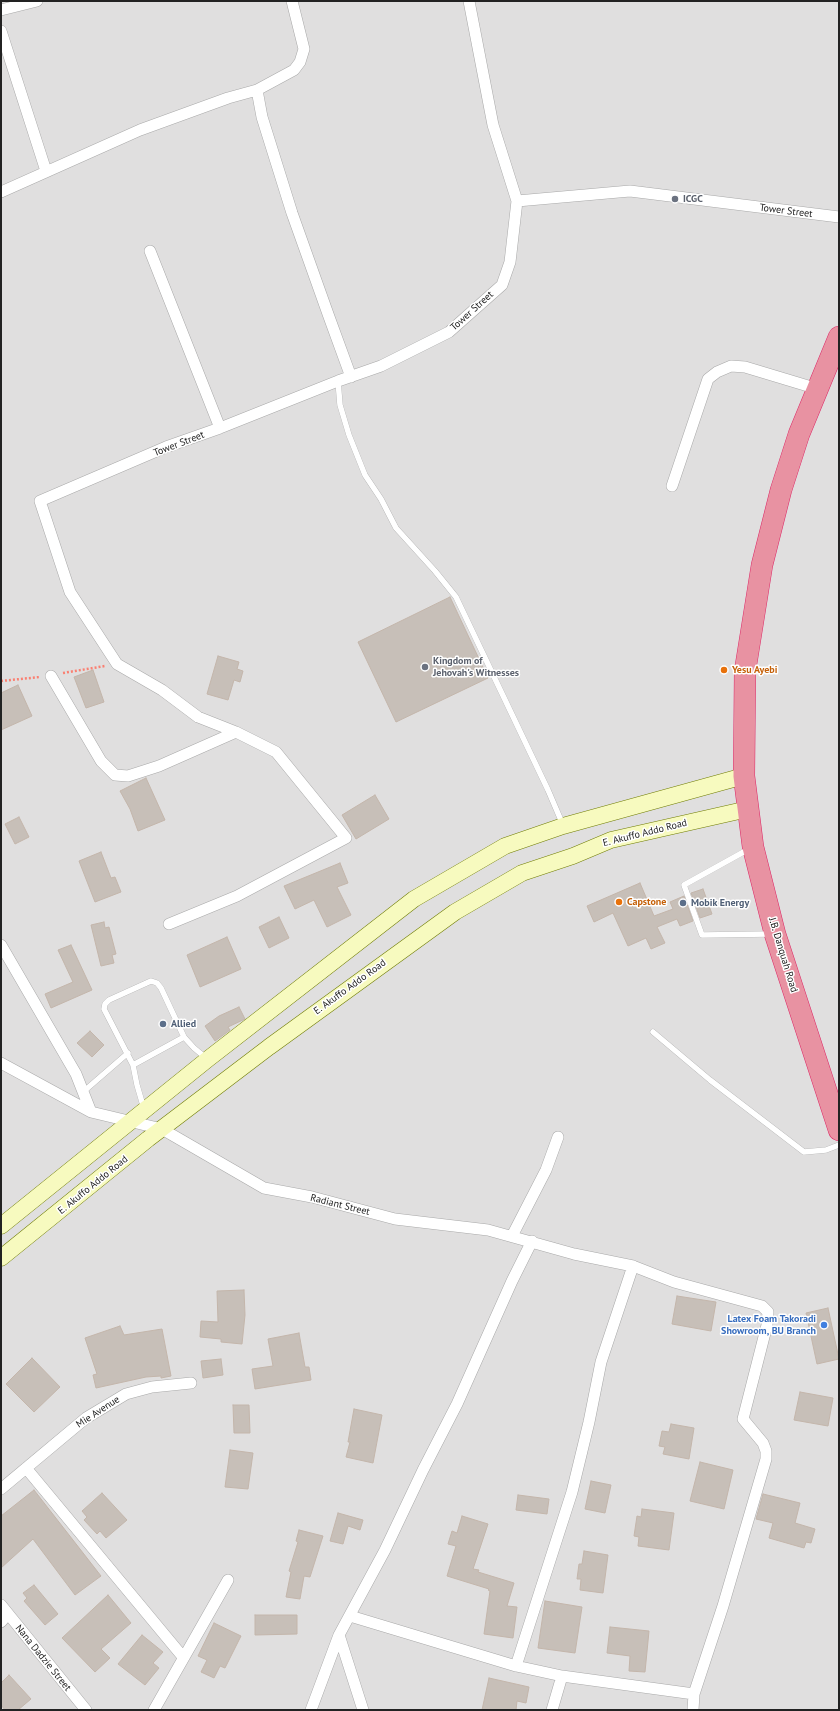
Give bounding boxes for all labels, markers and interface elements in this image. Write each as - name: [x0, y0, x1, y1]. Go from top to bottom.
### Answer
- place label: ICGC: [683, 193, 703, 205]
- marker: ICGC: [670, 194, 680, 204]
- street label: Tower Street: [759, 202, 813, 220]
- street label: Tower Street: [448, 289, 496, 333]
- street label: Tower Street: [152, 429, 206, 459]
- place label: Kingdom of Jehovah's Witnesses: [433, 655, 519, 678]
- marker: Kingdom of Jehovah's Witnesses: [420, 662, 430, 672]
- place label: Yesu Ayebi: [732, 664, 777, 676]
- marker: Yesu Ayebi: [719, 665, 729, 675]
- street label: E. Akuffo Addo Road: [602, 817, 688, 849]
- place label: Capstone: [627, 896, 666, 908]
- marker: Capstone: [614, 897, 624, 907]
- place label: Mobik Energy: [691, 897, 749, 909]
- marker: Mobik Energy: [678, 898, 688, 908]
- street label: J.B. Danquah Road: [766, 916, 800, 994]
- street label: E. Akuffo Addo Road: [312, 957, 388, 1017]
- place label: Allied: [171, 1018, 196, 1030]
- marker: Allied: [158, 1019, 168, 1029]
- street label: E. Akuffo Addo Road: [56, 1153, 130, 1217]
- street label: Radiant Street: [309, 1192, 371, 1218]
- place label: Latex Foam Takoradi Showroom, BU Branch: [721, 1313, 816, 1336]
- marker: Latex Foam Takoradi Showroom, BU Branch: [819, 1320, 829, 1330]
- street label: Mie Avenue: [74, 1393, 122, 1431]
- street label: Nana Dadzie Street: [13, 1622, 73, 1694]

